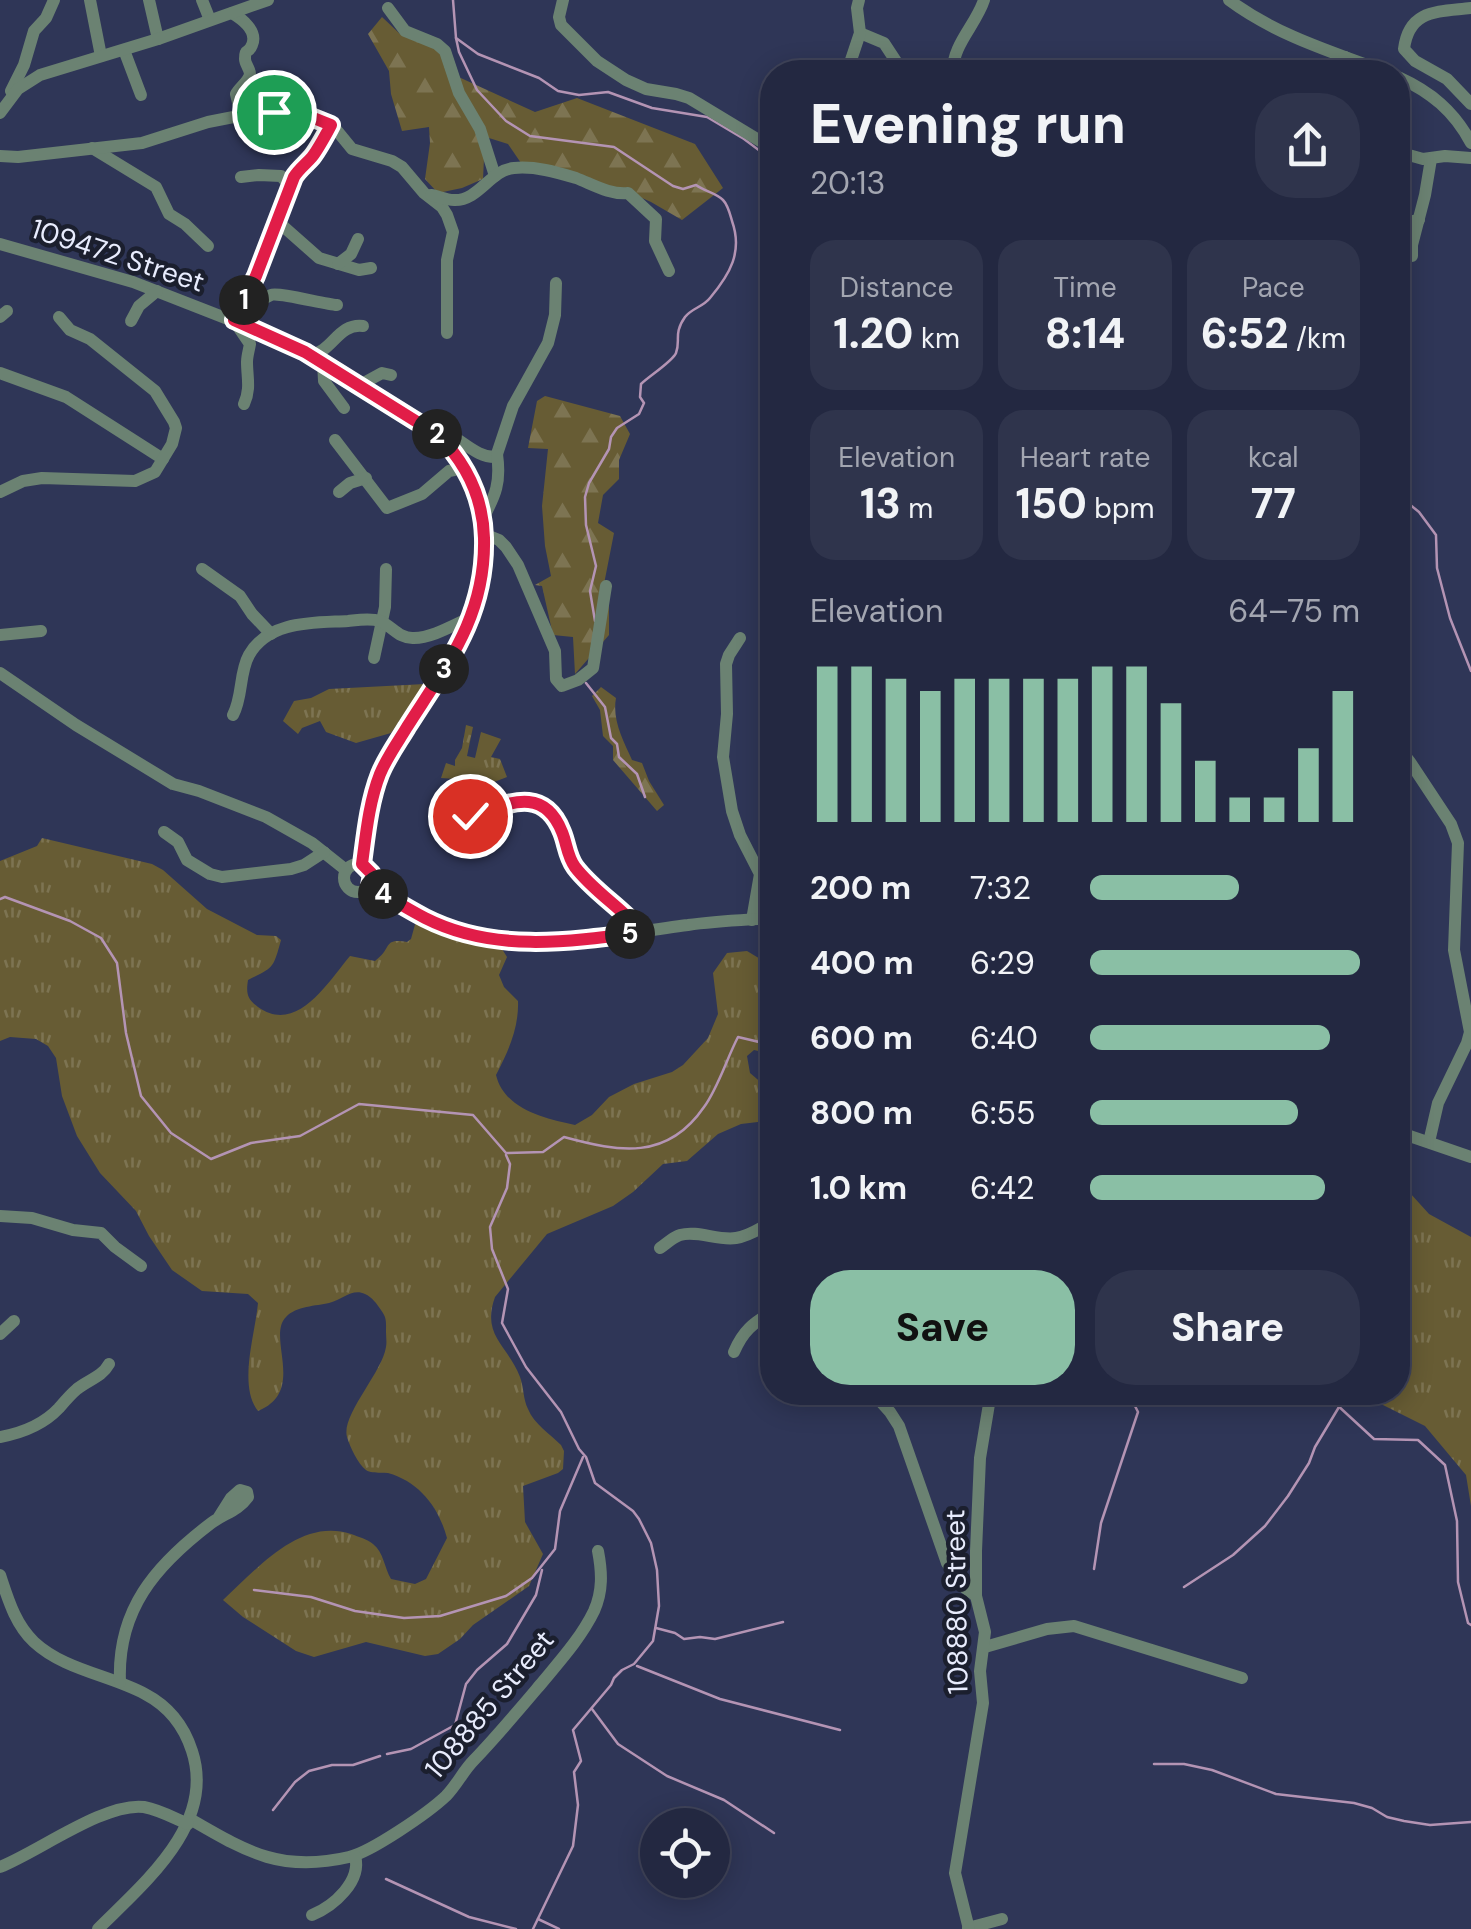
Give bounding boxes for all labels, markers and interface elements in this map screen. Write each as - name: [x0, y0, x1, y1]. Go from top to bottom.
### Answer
- pin: [232, 70, 317, 155]
- icon: arrive: [247, 85, 302, 140]
- text: Evening run: [810, 88, 1126, 160]
- button: share: [1255, 93, 1360, 198]
- text: 20:13: [810, 162, 885, 204]
- street label: 109472 Street: [27, 210, 209, 301]
- text: Distance: [840, 269, 953, 306]
- text: Time: [1053, 269, 1117, 306]
- text: Pace: [1242, 269, 1305, 306]
- pin: 1: [219, 275, 269, 325]
- text: 1: [239, 281, 249, 318]
- text: 1.20: [833, 306, 913, 361]
- text: 8:14: [1045, 306, 1125, 361]
- text: 6:52: [1201, 306, 1288, 361]
- text: km: [913, 320, 960, 357]
- text: /km: [1288, 320, 1346, 357]
- pin: 2: [412, 409, 462, 459]
- text: 2: [429, 415, 445, 452]
- text: Elevation: [838, 439, 955, 476]
- text: Heart rate: [1020, 439, 1150, 476]
- text: kcal: [1248, 439, 1299, 476]
- text: 13: [860, 476, 901, 531]
- text: 150: [1016, 476, 1087, 531]
- text: 77: [1251, 476, 1296, 531]
- text: m: [901, 490, 933, 527]
- text: bpm: [1087, 490, 1154, 527]
- text: Elevation: [810, 590, 943, 632]
- text: 64–75 m: [1228, 590, 1360, 632]
- pin: 3: [419, 644, 469, 694]
- text: 3: [436, 650, 452, 687]
- pin: [428, 774, 513, 859]
- icon: check: [443, 789, 498, 844]
- text: 200 m: [810, 867, 911, 909]
- text: 7:32: [970, 867, 1031, 909]
- pin: 4: [358, 869, 408, 919]
- text: 4: [374, 875, 392, 912]
- pin: 5: [605, 909, 655, 959]
- text: 5: [621, 915, 639, 952]
- text: 400 m: [810, 942, 914, 984]
- text: 6:29: [970, 942, 1035, 984]
- text: 600 m: [810, 1017, 913, 1059]
- text: 6:40: [970, 1017, 1038, 1059]
- text: 800 m: [810, 1092, 913, 1134]
- text: 6:55: [970, 1092, 1036, 1134]
- text: 1.0 km: [810, 1167, 907, 1209]
- text: 6:42: [970, 1167, 1034, 1209]
- button: Save: [810, 1270, 1075, 1385]
- button: Share: [1095, 1270, 1360, 1385]
- street label: 108880 Street: [936, 1509, 977, 1695]
- street label: 108885 Street: [416, 1622, 562, 1786]
- map controls: [640, 1808, 730, 1898]
- button: locate: [640, 1808, 730, 1898]

